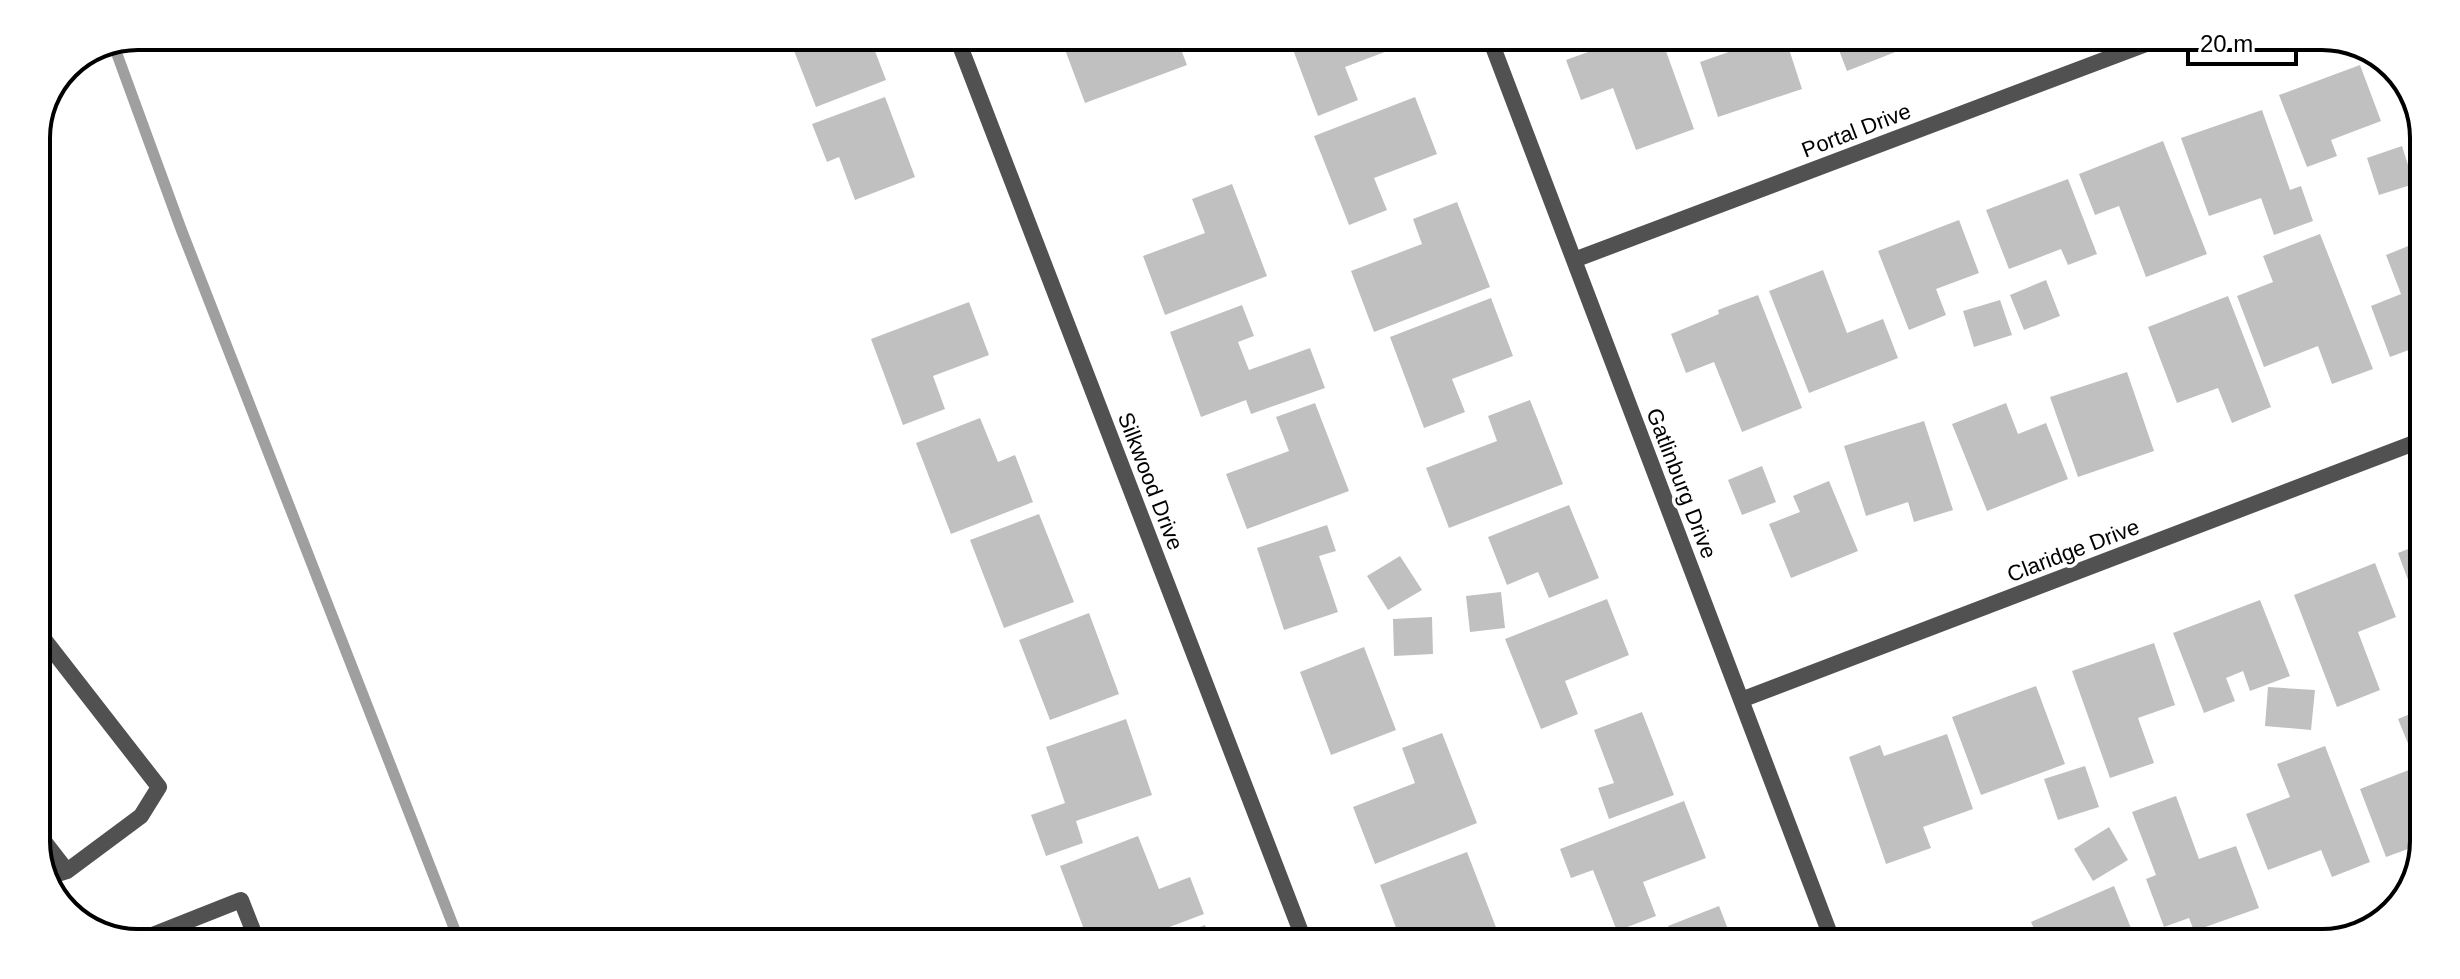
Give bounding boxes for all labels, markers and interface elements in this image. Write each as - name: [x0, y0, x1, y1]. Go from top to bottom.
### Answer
- scale bar: [2188, 16, 2296, 66]
- text: 20 m: [2200, 30, 2253, 57]
- street label: Portal Drive: [1798, 98, 1914, 163]
- street label: Gatlinburg Drive: [1641, 405, 1722, 562]
- street label: Silkwood Drive: [1113, 409, 1188, 554]
- street label: Claridge Drive: [2004, 514, 2143, 587]

